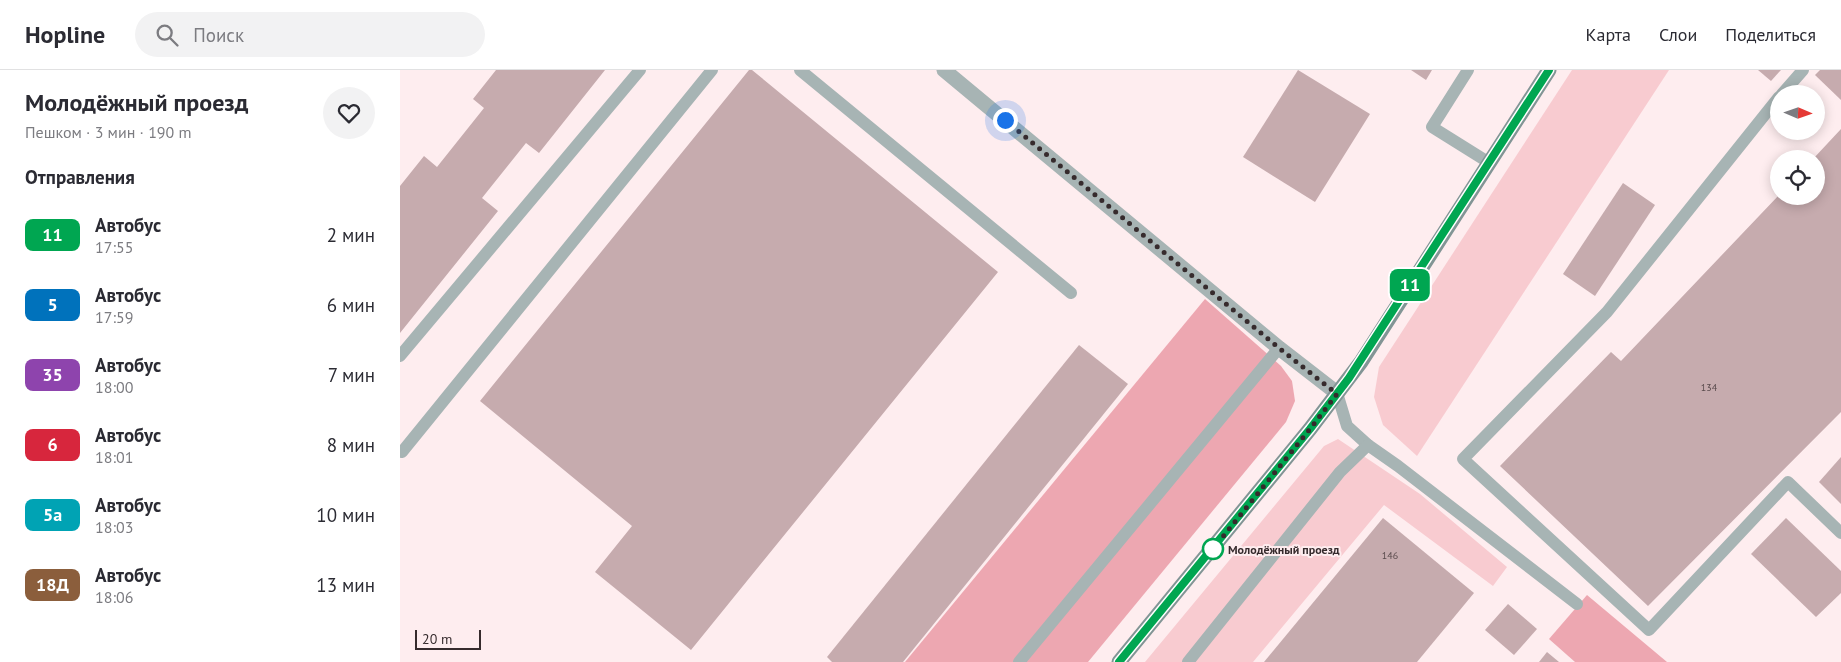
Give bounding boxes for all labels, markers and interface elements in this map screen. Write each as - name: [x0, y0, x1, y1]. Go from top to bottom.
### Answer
- search box: [135, 12, 485, 57]
- text: Hopline: [25, 19, 105, 50]
- icon: search: [153, 21, 181, 49]
- text: Поиск: [193, 23, 244, 47]
- text: Карта: [1586, 23, 1631, 46]
- text: Слои: [1659, 23, 1697, 46]
- text: Поделиться: [1725, 23, 1816, 46]
- north arrow: [1770, 85, 1825, 140]
- map controls: [1770, 85, 1825, 205]
- text: Молодёжный проезд: [25, 87, 248, 118]
- button: heart: [323, 87, 375, 139]
- your location: [993, 108, 1018, 133]
- text: Пешком · 3 мин · 190 m: [25, 122, 192, 142]
- button: locate: [1770, 150, 1825, 205]
- text: Отправления: [25, 165, 135, 189]
- text: Автобус: [95, 213, 161, 237]
- text: 11: [42, 223, 63, 246]
- text: 2 мин: [327, 223, 375, 247]
- text: 17:55: [95, 237, 133, 257]
- line badge: 11: [1388, 269, 1432, 301]
- text: 11: [1400, 273, 1420, 296]
- text: Автобус: [95, 283, 161, 307]
- text: 5: [47, 293, 58, 316]
- text: 6 мин: [327, 293, 375, 317]
- text: 17:59: [95, 307, 133, 327]
- text: Автобус: [95, 353, 161, 377]
- text: 35: [42, 363, 63, 386]
- text: 7 мин: [328, 363, 375, 387]
- text: 18:00: [95, 377, 133, 397]
- house number: 134: [1701, 381, 1718, 394]
- text: Автобус: [95, 423, 161, 447]
- text: 6: [47, 433, 58, 456]
- text: 8 мин: [327, 433, 375, 457]
- text: 18:01: [95, 447, 133, 467]
- text: Автобус: [95, 493, 161, 517]
- text: 5а: [43, 503, 62, 526]
- text: 10 мин: [316, 503, 375, 527]
- text: 18:03: [95, 517, 133, 537]
- marker: Молодёжный проезд: [1202, 538, 1224, 560]
- place label: Молодёжный проезд: [1228, 542, 1340, 557]
- house number: 146: [1382, 549, 1398, 562]
- text: Автобус: [95, 563, 161, 587]
- text: 18Д: [36, 573, 69, 596]
- text: 13 мин: [316, 573, 375, 597]
- text: 18:06: [95, 587, 133, 607]
- scale bar: [415, 627, 481, 650]
- text: 20 m: [422, 630, 452, 648]

